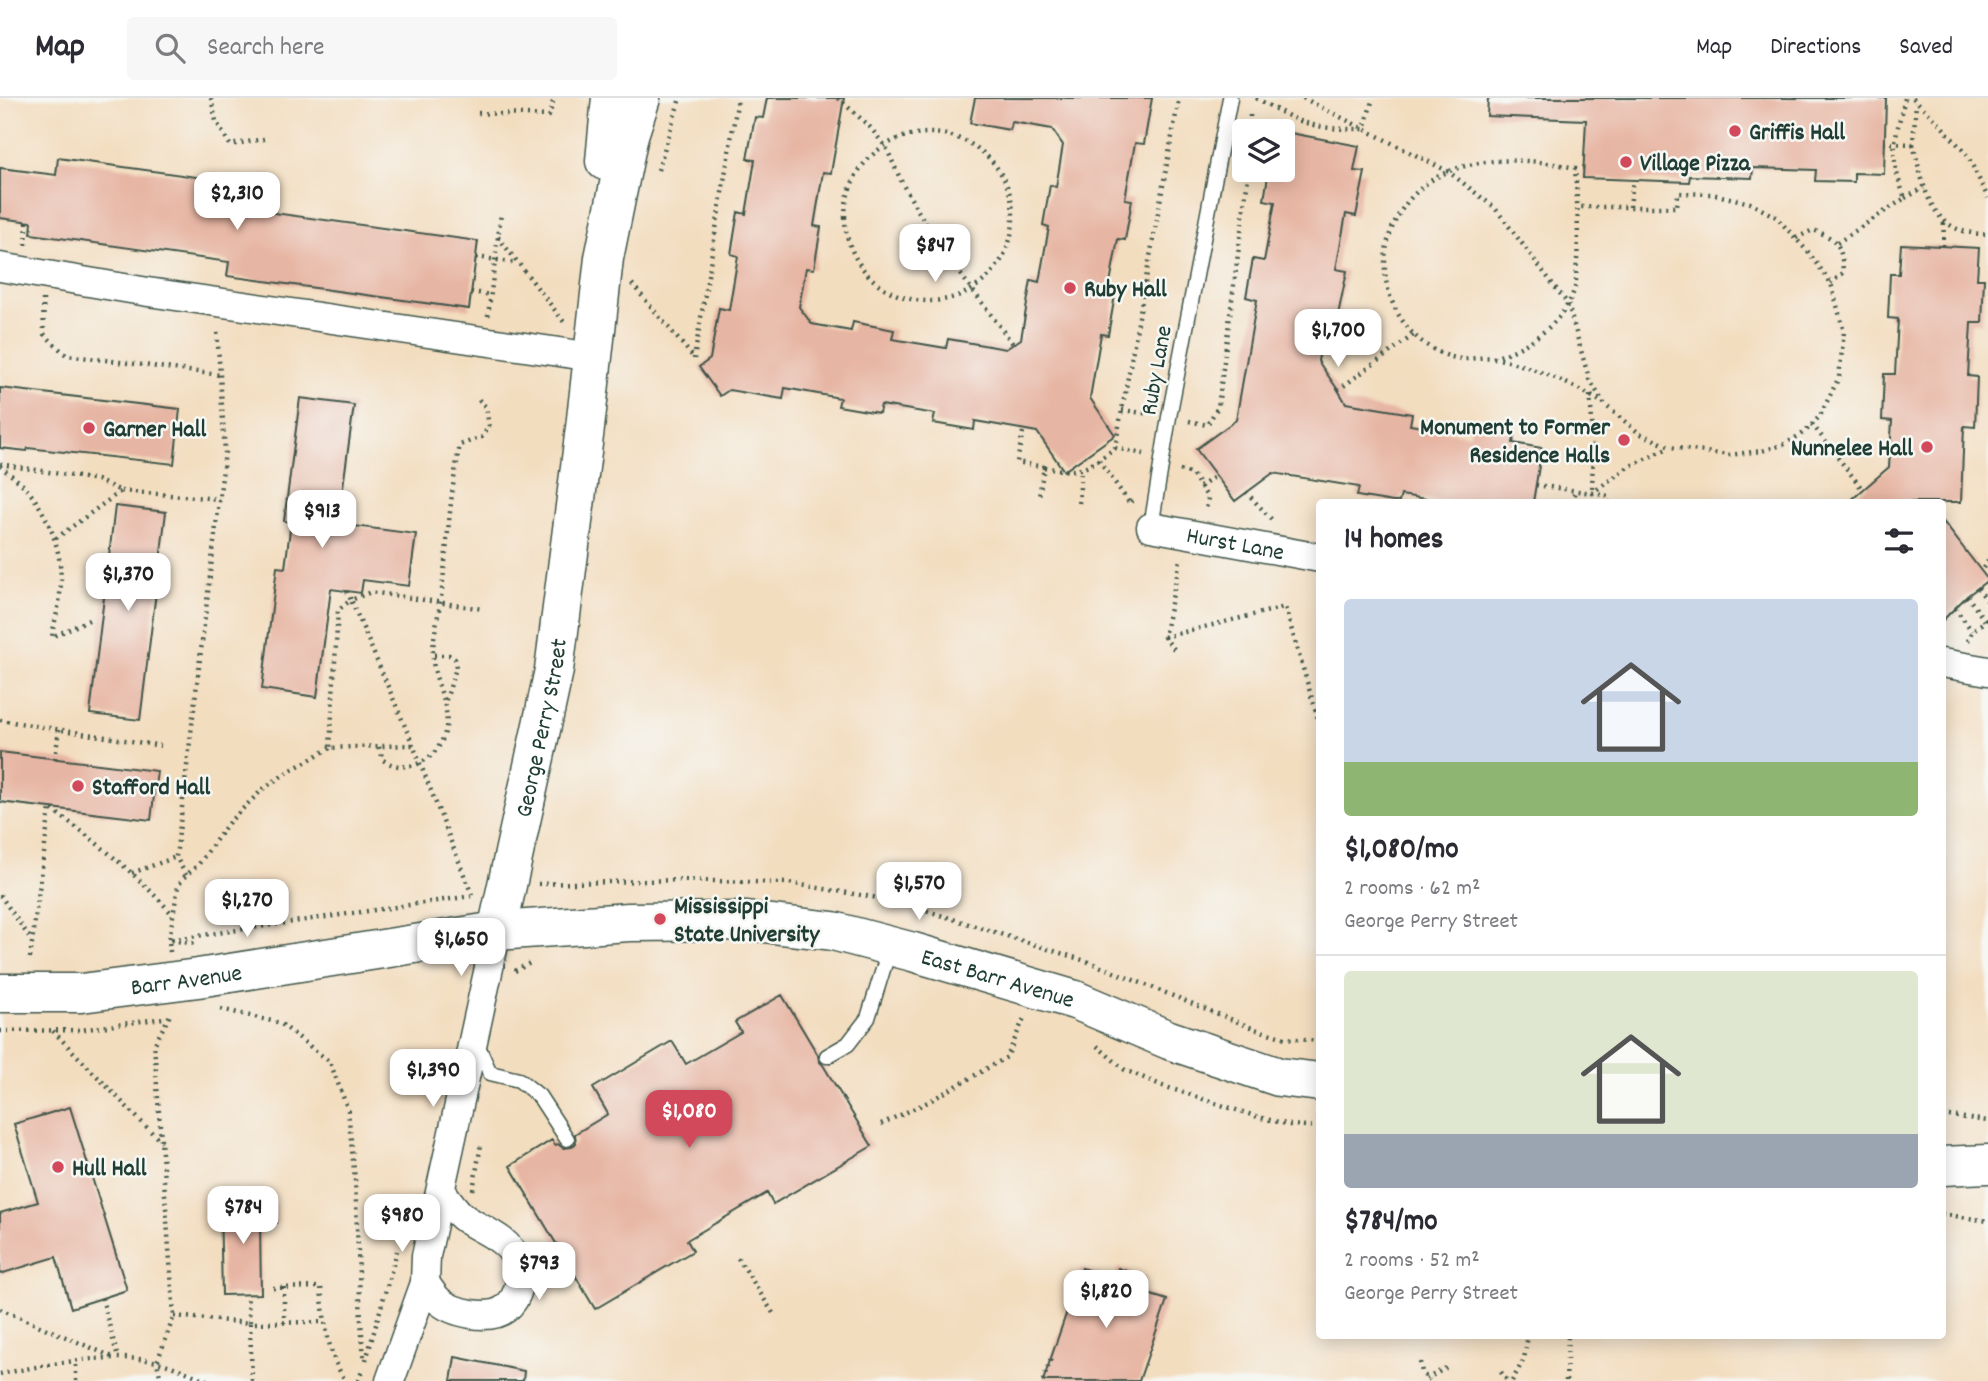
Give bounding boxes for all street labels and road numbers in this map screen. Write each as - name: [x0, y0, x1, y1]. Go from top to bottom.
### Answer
- street label: Ruby Lane: [1133, 323, 1183, 418]
- street label: Hurst Lane: [1183, 520, 1287, 571]
- street label: George Perry Street: [508, 637, 578, 821]
- street label: East Barr Avenue: [917, 941, 1078, 1019]
- street label: Barr Avenue: [129, 957, 244, 1006]

